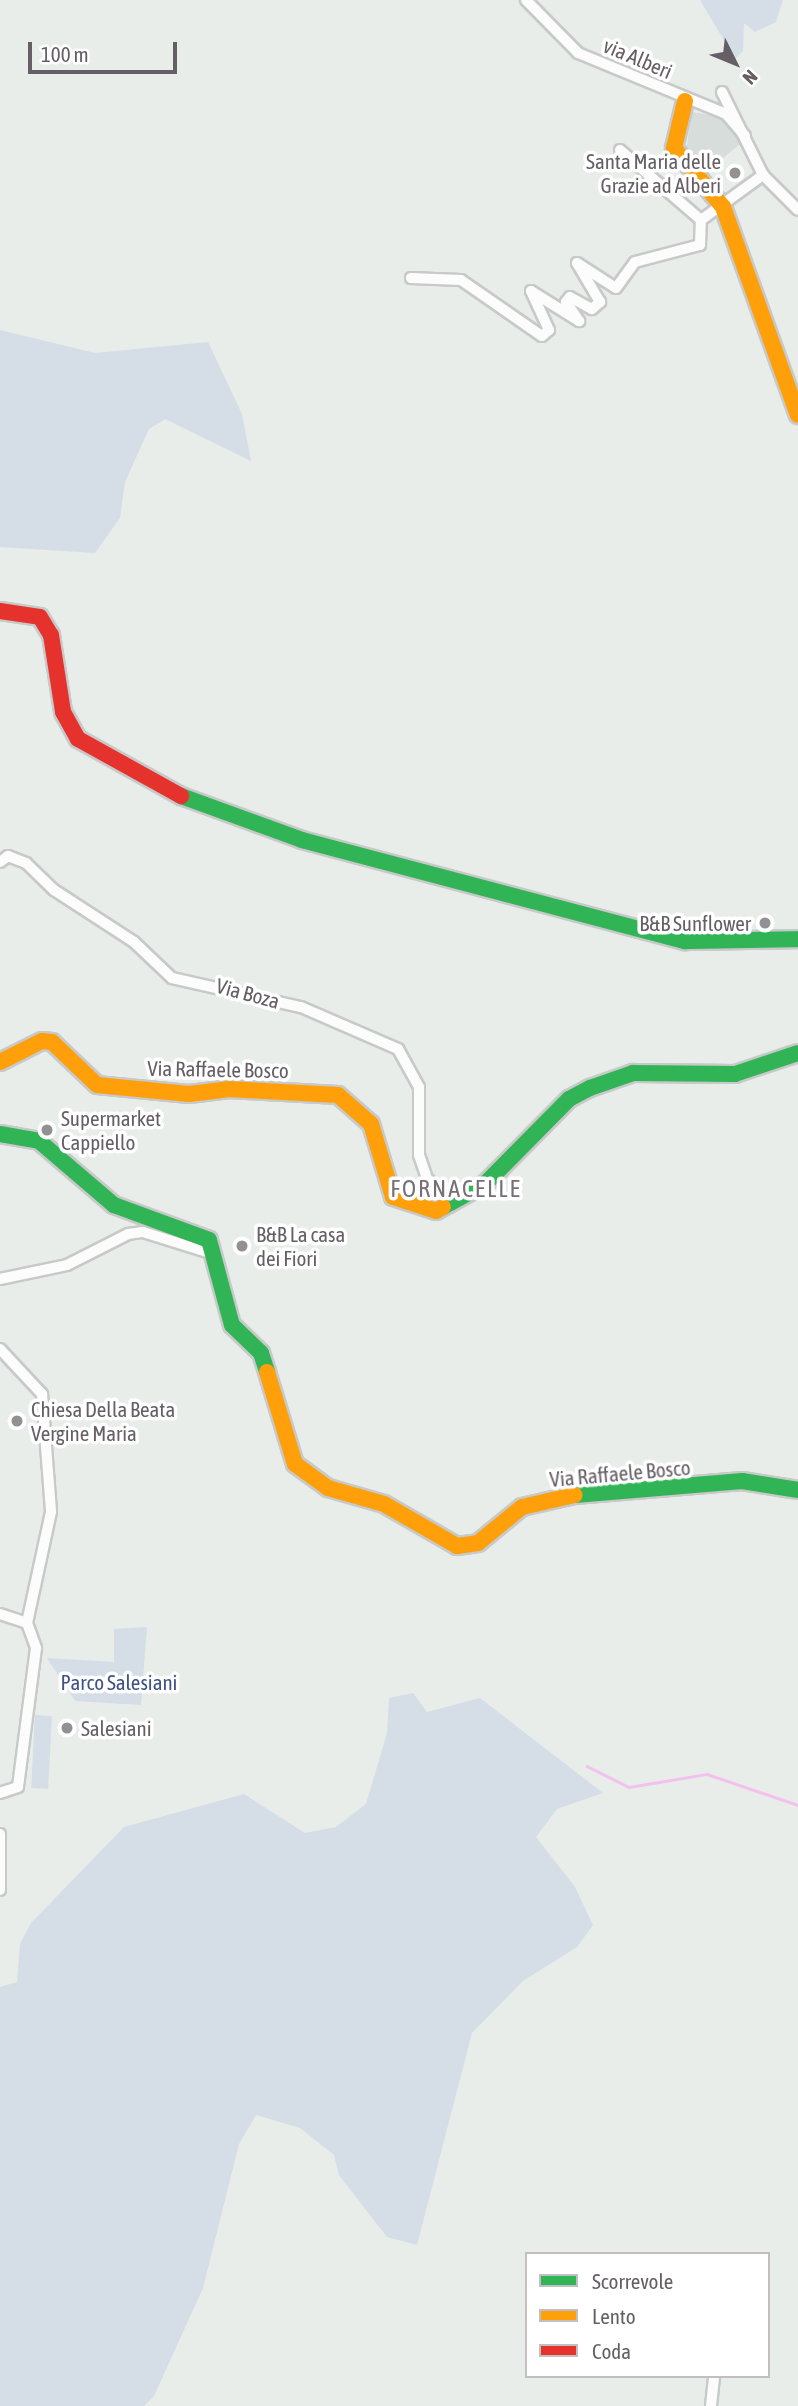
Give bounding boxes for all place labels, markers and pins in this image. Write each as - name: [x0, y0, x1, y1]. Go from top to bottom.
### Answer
- place label: Santa Maria delle Grazie ad Alberi: [586, 148, 721, 198]
- marker: Santa Maria delle Grazie ad Alberi: [727, 165, 743, 181]
- place label: B&B Sunflower: [639, 910, 751, 936]
- marker: B&B Sunflower: [757, 915, 773, 931]
- place label: Supermarket Cappiello: [61, 1105, 161, 1155]
- marker: Supermarket Cappiello: [39, 1122, 55, 1138]
- place label: B&B La casa dei Fiori: [256, 1221, 345, 1271]
- marker: B&B La casa dei Fiori: [234, 1238, 250, 1254]
- place label: Chiesa Della Beata Vergine Maria: [31, 1396, 175, 1446]
- marker: Chiesa Della Beata Vergine Maria: [9, 1413, 25, 1429]
- place label: Salesiani: [81, 1715, 151, 1741]
- marker: Salesiani: [59, 1720, 75, 1736]

